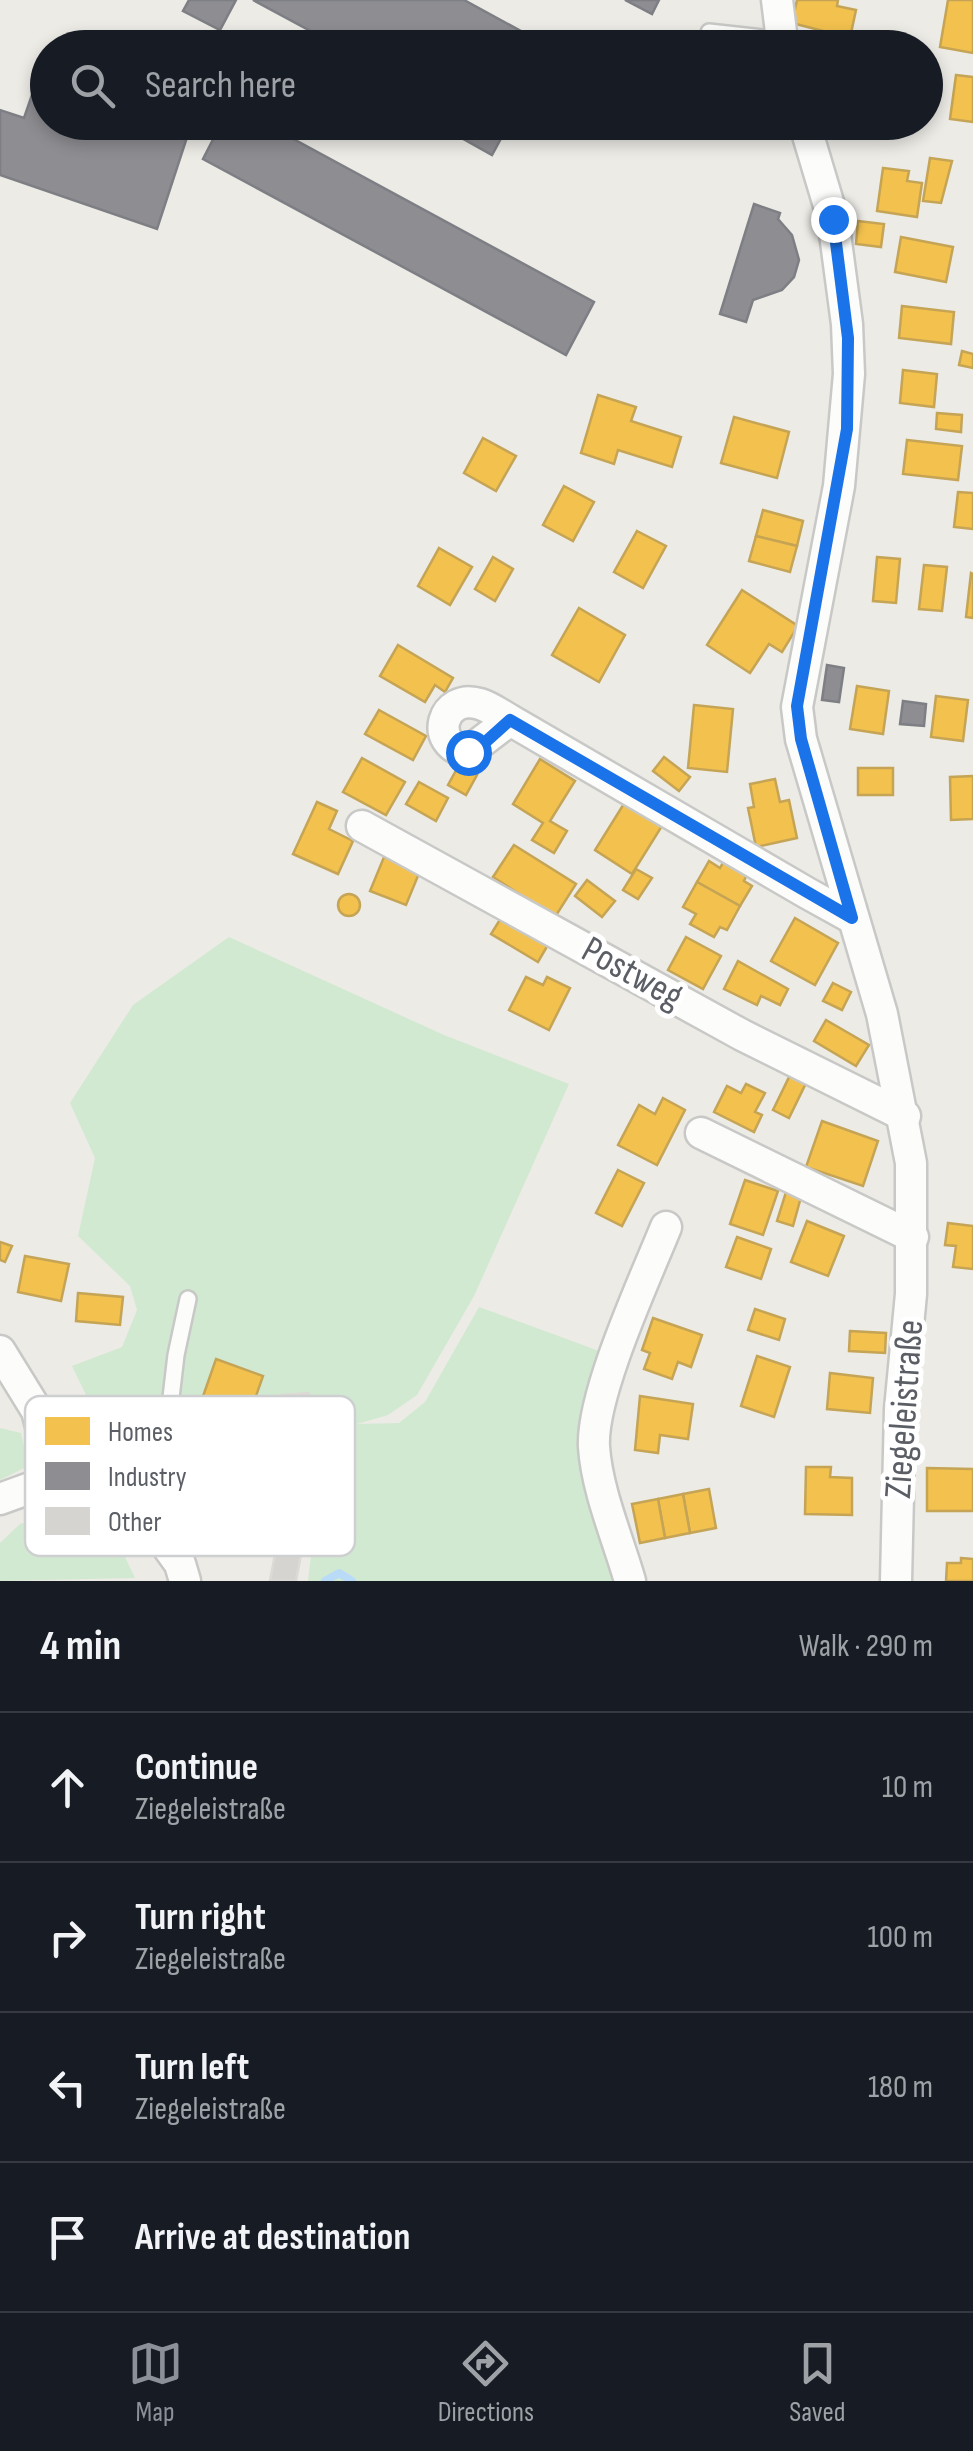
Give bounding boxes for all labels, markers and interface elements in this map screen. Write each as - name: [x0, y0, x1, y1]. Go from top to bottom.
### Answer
- search box: [30, 30, 943, 140]
- icon: search: [65, 58, 120, 113]
- text: Search here: [145, 63, 296, 108]
- route end: [811, 197, 857, 243]
- route start: [446, 730, 492, 776]
- street label: Postweg: [574, 927, 691, 1019]
- street label: Ziegeleistraße: [876, 1318, 933, 1500]
- legend: [25, 1396, 355, 1556]
- text: Homes: [108, 1416, 173, 1449]
- text: Industry: [108, 1461, 187, 1494]
- text: Other: [108, 1506, 162, 1539]
- text: 4 min: [40, 1621, 121, 1672]
- text: Walk · 290 m: [799, 1627, 933, 1666]
- text: Continue: [135, 1745, 258, 1790]
- icon: ahead: [40, 1760, 95, 1815]
- text: 10 m: [882, 1768, 933, 1807]
- text: Ziegeleistraße: [135, 1790, 286, 1829]
- text: Turn right: [135, 1895, 266, 1940]
- icon: right: [40, 1910, 95, 1965]
- text: 100 m: [868, 1918, 933, 1957]
- text: Ziegeleistraße: [135, 1940, 286, 1979]
- text: Turn left: [135, 2045, 249, 2090]
- icon: left: [40, 2060, 95, 2115]
- text: 180 m: [868, 2068, 933, 2107]
- text: Ziegeleistraße: [135, 2090, 286, 2129]
- icon: arrive: [40, 2210, 95, 2265]
- text: Arrive at destination: [135, 2215, 410, 2260]
- tab: Map: [128, 2336, 183, 2429]
- tab: Directions: [438, 2336, 534, 2429]
- tab: Saved: [789, 2336, 845, 2429]

